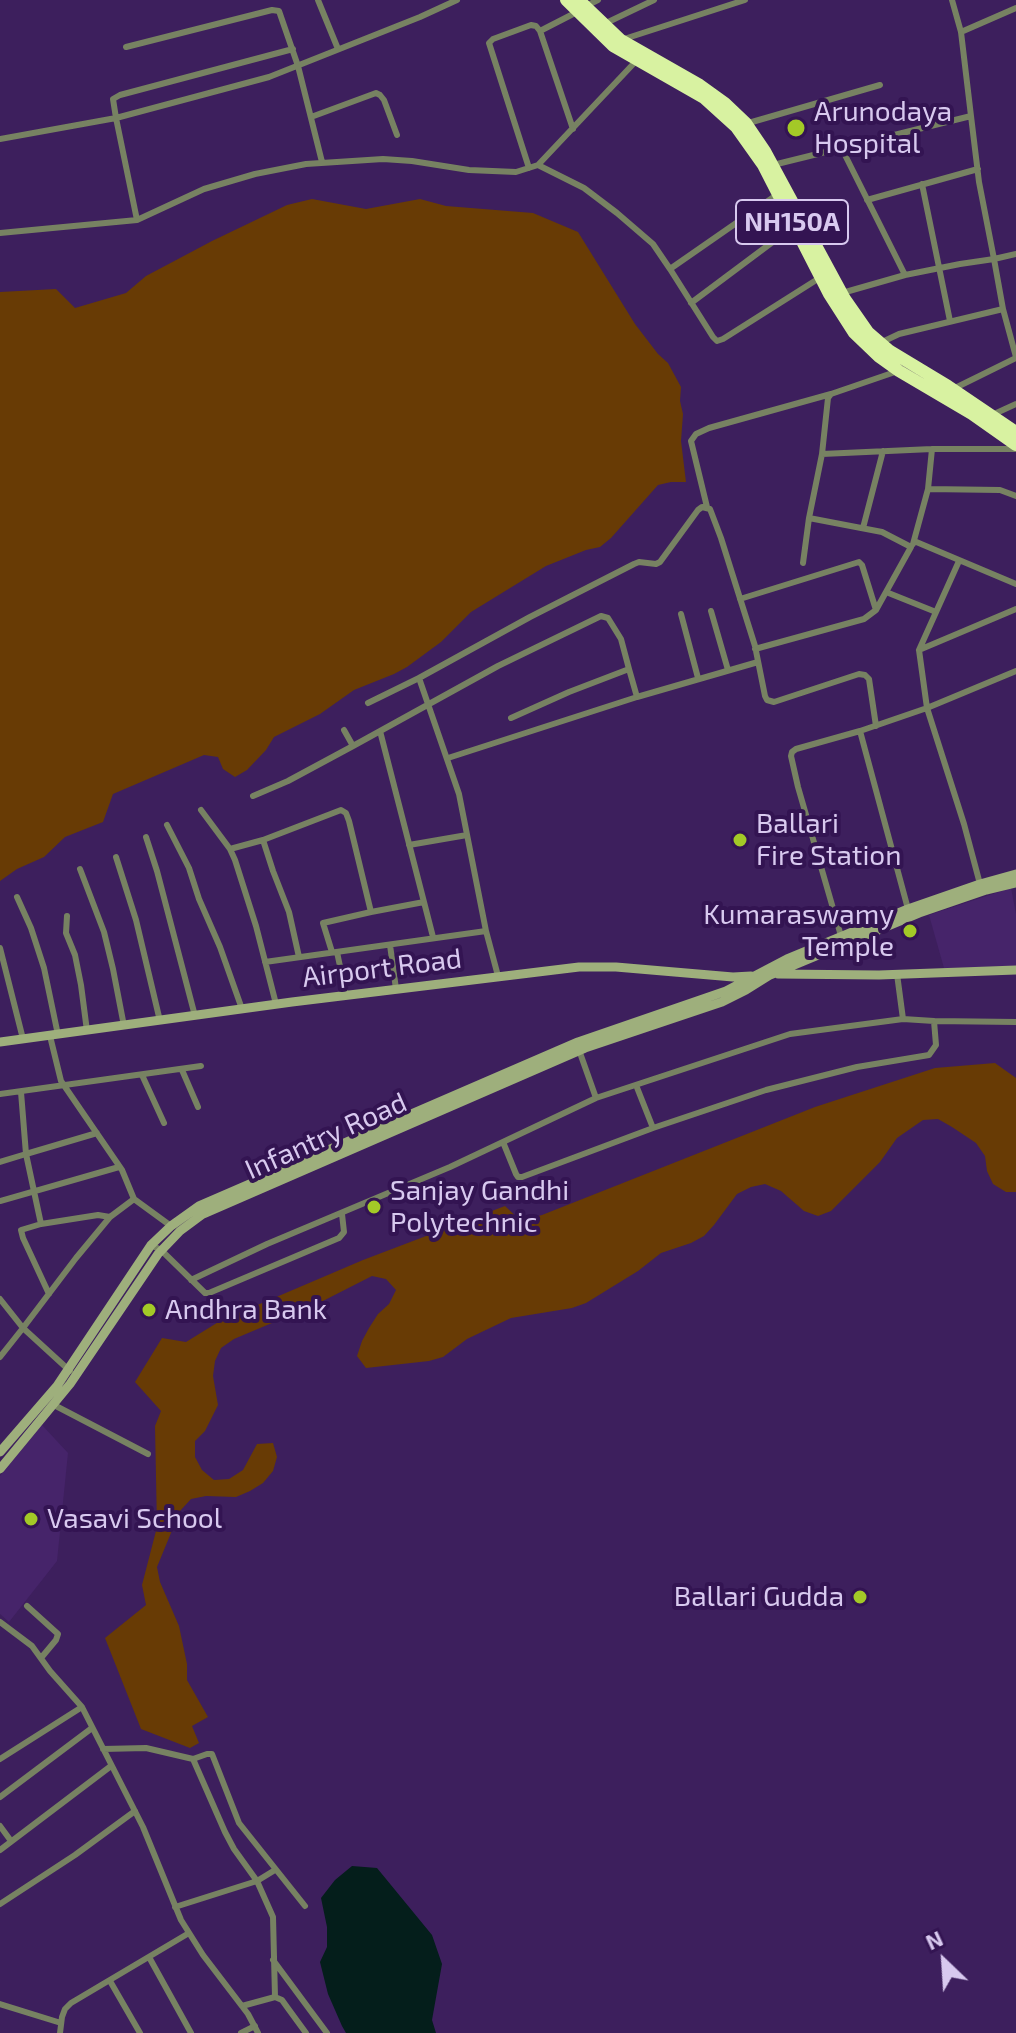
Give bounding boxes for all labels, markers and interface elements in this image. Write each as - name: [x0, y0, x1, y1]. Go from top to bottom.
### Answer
- place label: Arunodaya Hospital: [814, 95, 952, 161]
- marker: Arunodaya Hospital: [785, 117, 807, 139]
- road number: NH150A: [736, 200, 848, 244]
- place label: Ballari Fire Station: [756, 807, 902, 873]
- marker: Ballari Fire Station: [731, 831, 749, 849]
- place label: Kumaraswamy Temple: [703, 898, 894, 964]
- marker: Kumaraswamy Temple: [901, 922, 919, 940]
- street label: Airport Road: [300, 942, 464, 994]
- street label: Infantry Road: [240, 1085, 412, 1187]
- place label: Sanjay Gandhi Polytechnic: [390, 1174, 569, 1240]
- marker: Sanjay Gandhi Polytechnic: [365, 1198, 383, 1216]
- place label: Andhra Bank: [165, 1293, 327, 1327]
- marker: Andhra Bank: [140, 1301, 158, 1319]
- place label: Vasavi School: [47, 1502, 222, 1536]
- marker: Vasavi School: [22, 1510, 40, 1528]
- place label: Ballari Gudda: [674, 1580, 844, 1614]
- marker: Ballari Gudda: [851, 1588, 869, 1606]
- north arrow: [904, 1921, 984, 2001]
- text: N: [921, 1924, 947, 1954]

